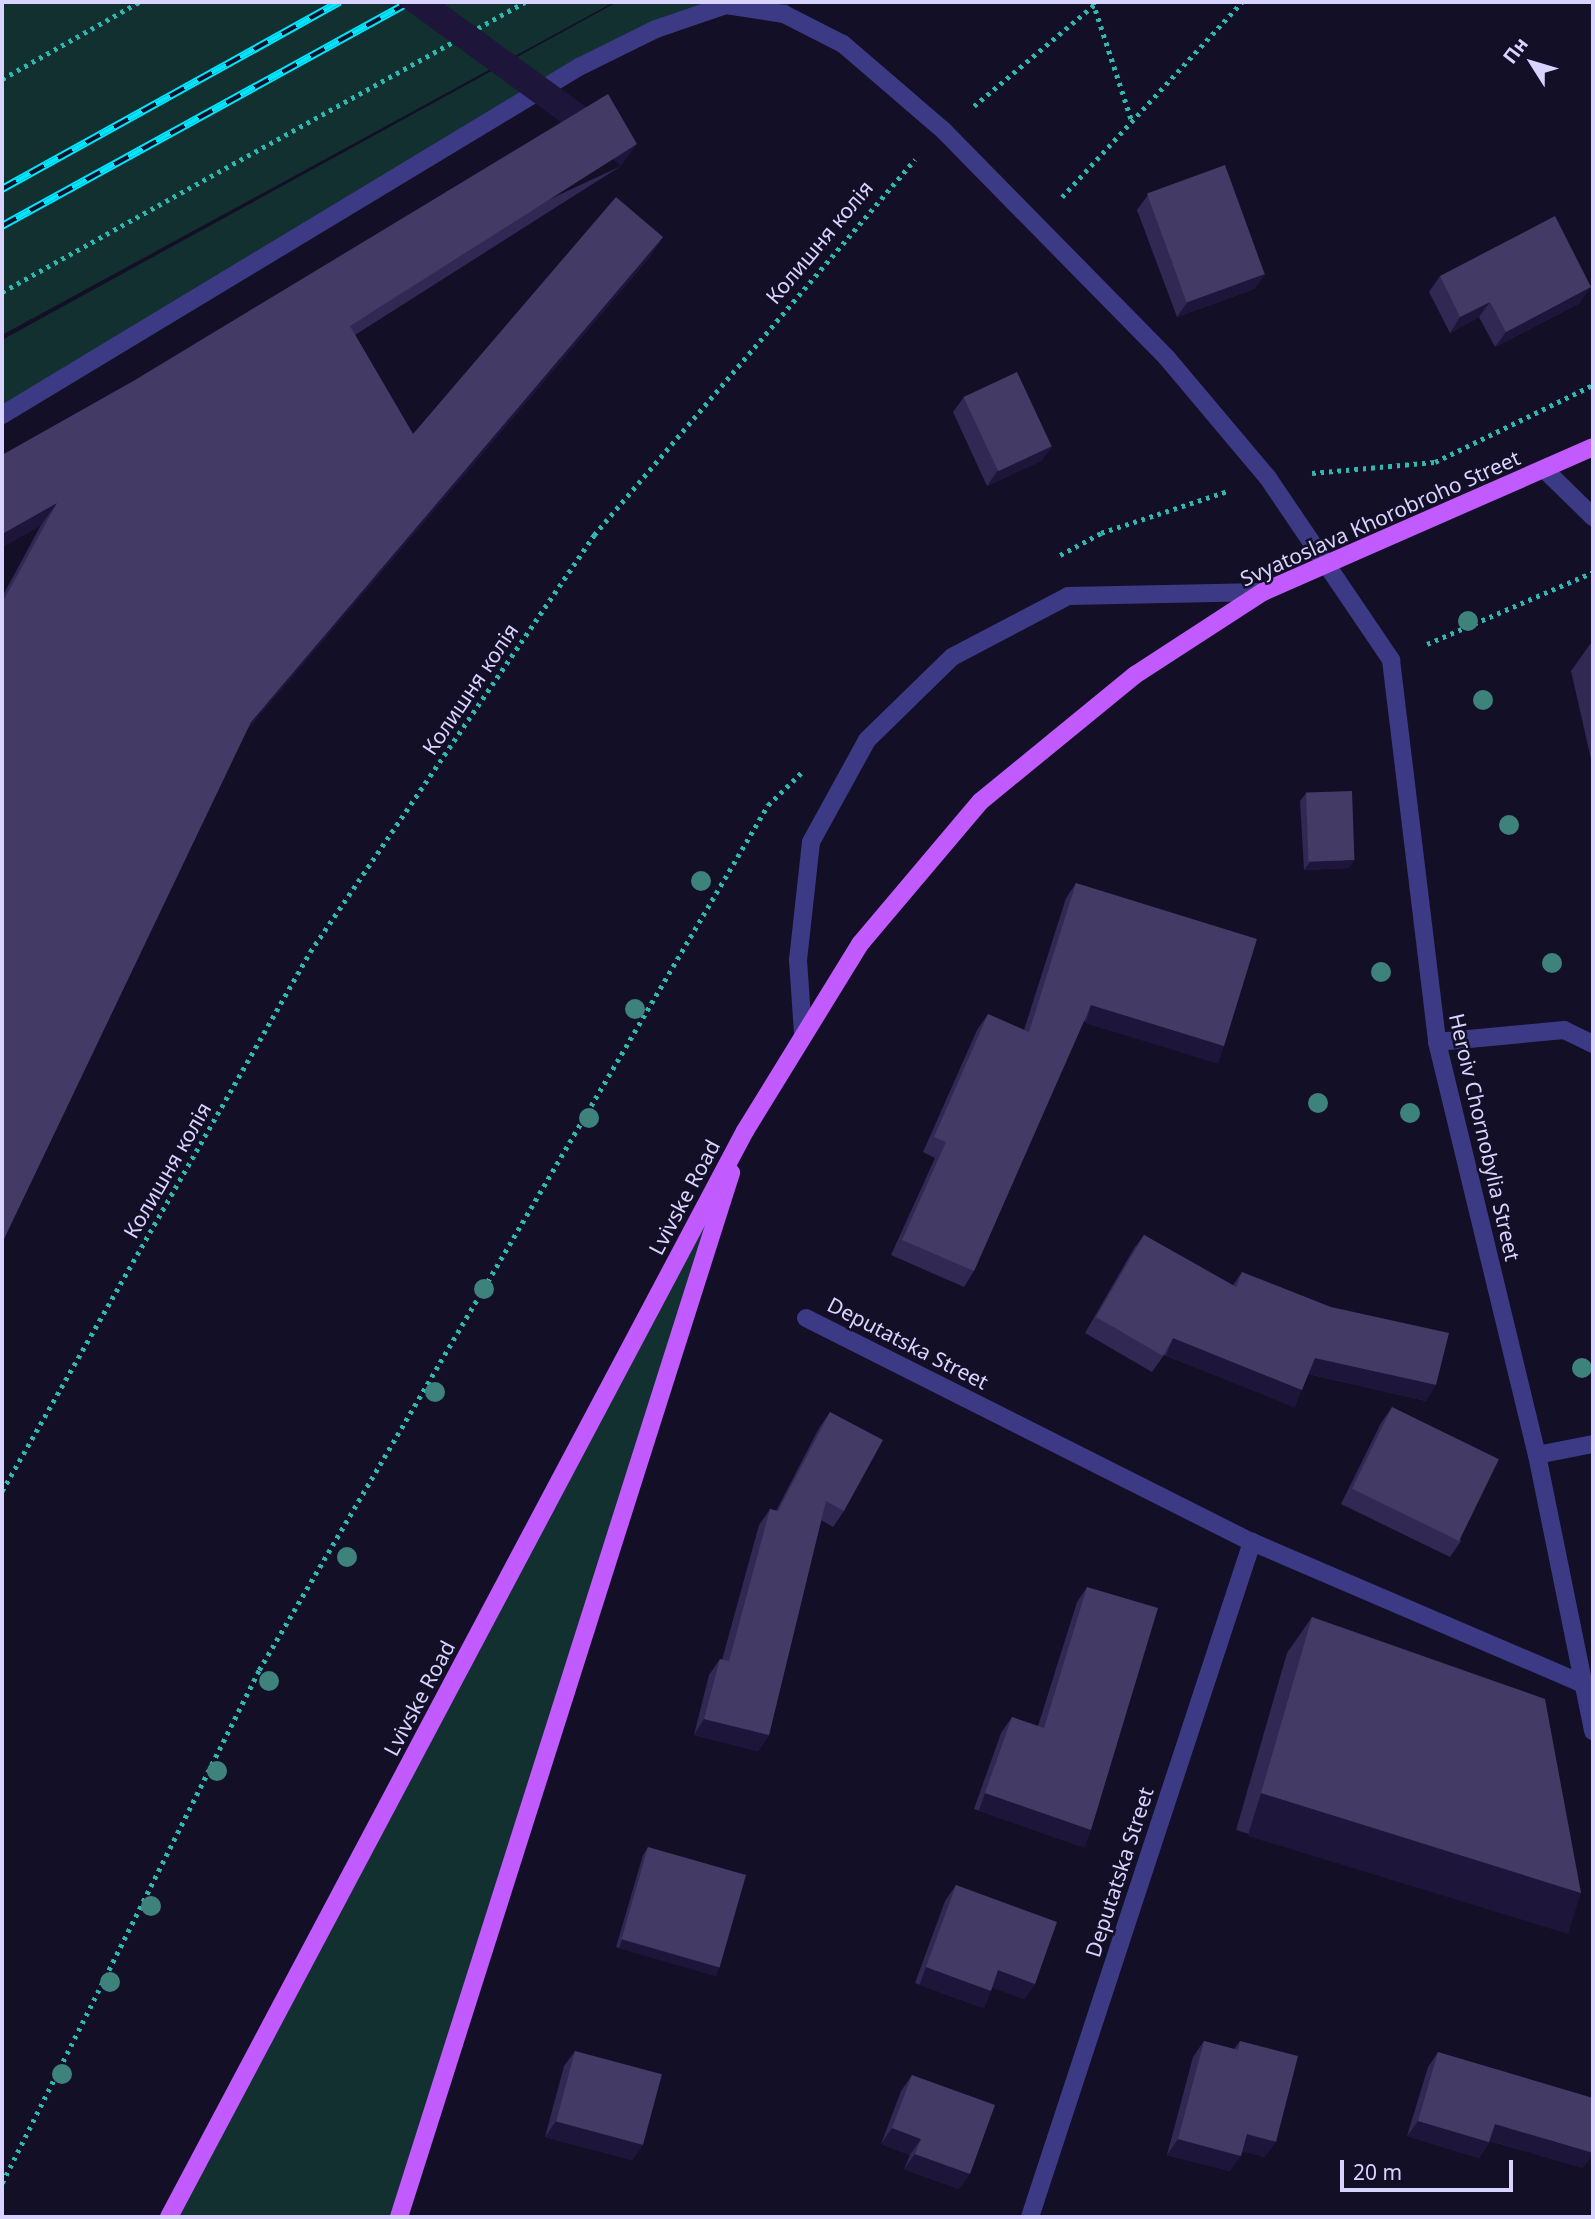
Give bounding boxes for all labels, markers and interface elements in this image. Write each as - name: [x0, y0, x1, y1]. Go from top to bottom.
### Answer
- north arrow: [1497, 28, 1567, 98]
- text: Пн: [1497, 32, 1534, 69]
- street label: Колишня колія: [760, 175, 878, 309]
- street label: Svyatoslava Khorobroho Street: [1236, 445, 1524, 591]
- street label: Колишня колія: [417, 619, 523, 759]
- street label: Heroiv Chornobylia Street: [1444, 1011, 1526, 1263]
- street label: Колишня колія: [118, 1098, 216, 1242]
- street label: Lvivske Road: [643, 1135, 725, 1259]
- street label: Deputatska Street: [823, 1292, 993, 1394]
- street label: Lvivske Road: [378, 1636, 460, 1760]
- street label: Deputatska Street: [1080, 1784, 1158, 1960]
- scale bar: [1343, 2146, 1516, 2190]
- text: 20 m: [1353, 2158, 1402, 2186]

